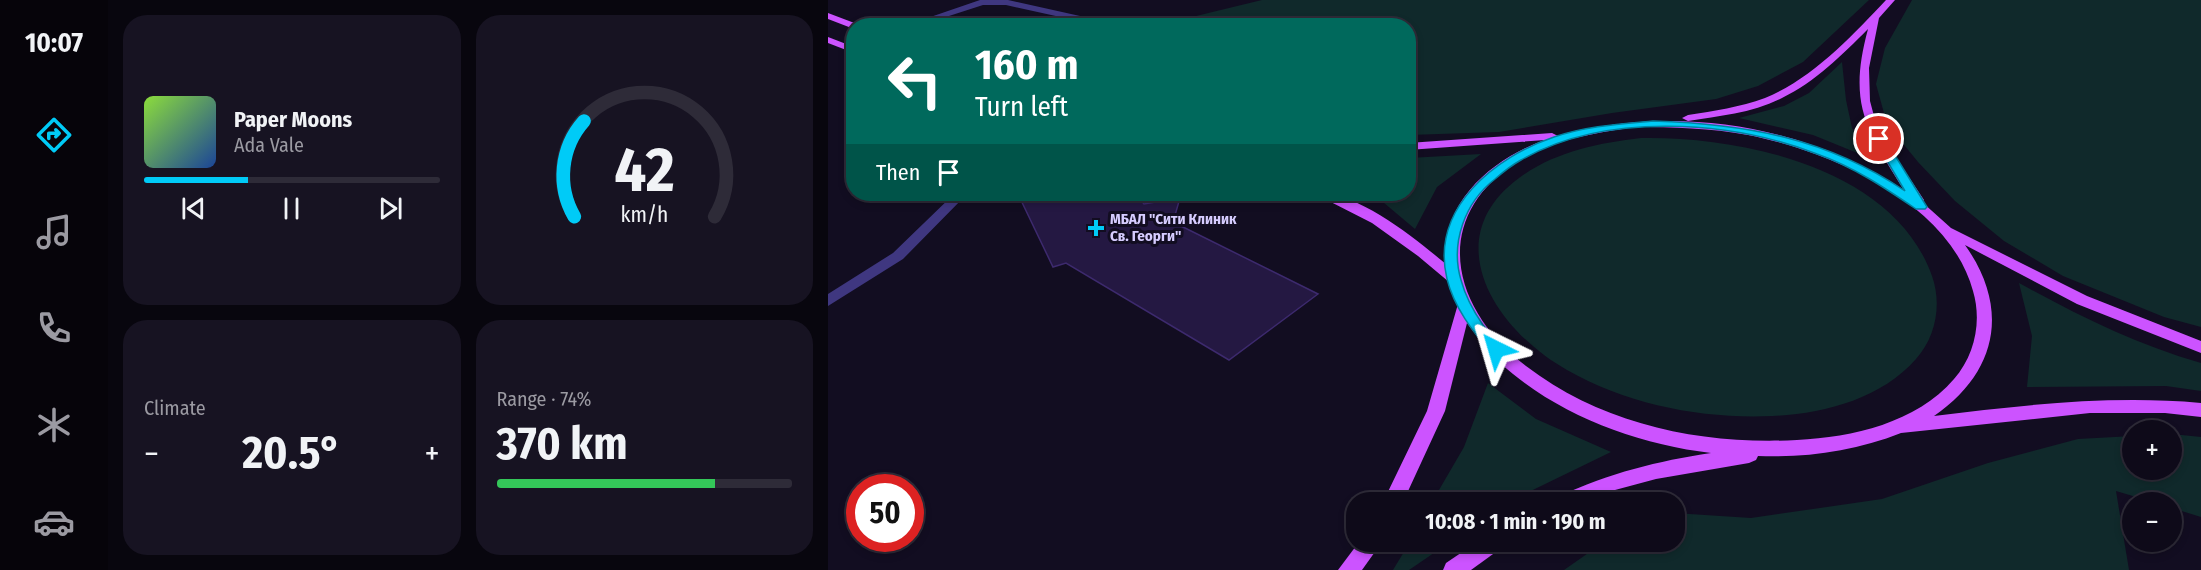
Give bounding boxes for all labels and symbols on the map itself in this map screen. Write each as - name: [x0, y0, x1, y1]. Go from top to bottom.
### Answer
- pin: [1853, 113, 1904, 164]
- place label: МБАЛ "Сити Клиник Св. Георги": [1110, 210, 1237, 245]
- marker: МБАЛ "Сити Клиник Св. Георги": [1087, 219, 1105, 237]
- position arrow: [1464, 317, 1528, 381]
- speed limit sign: 50: [846, 474, 924, 552]

